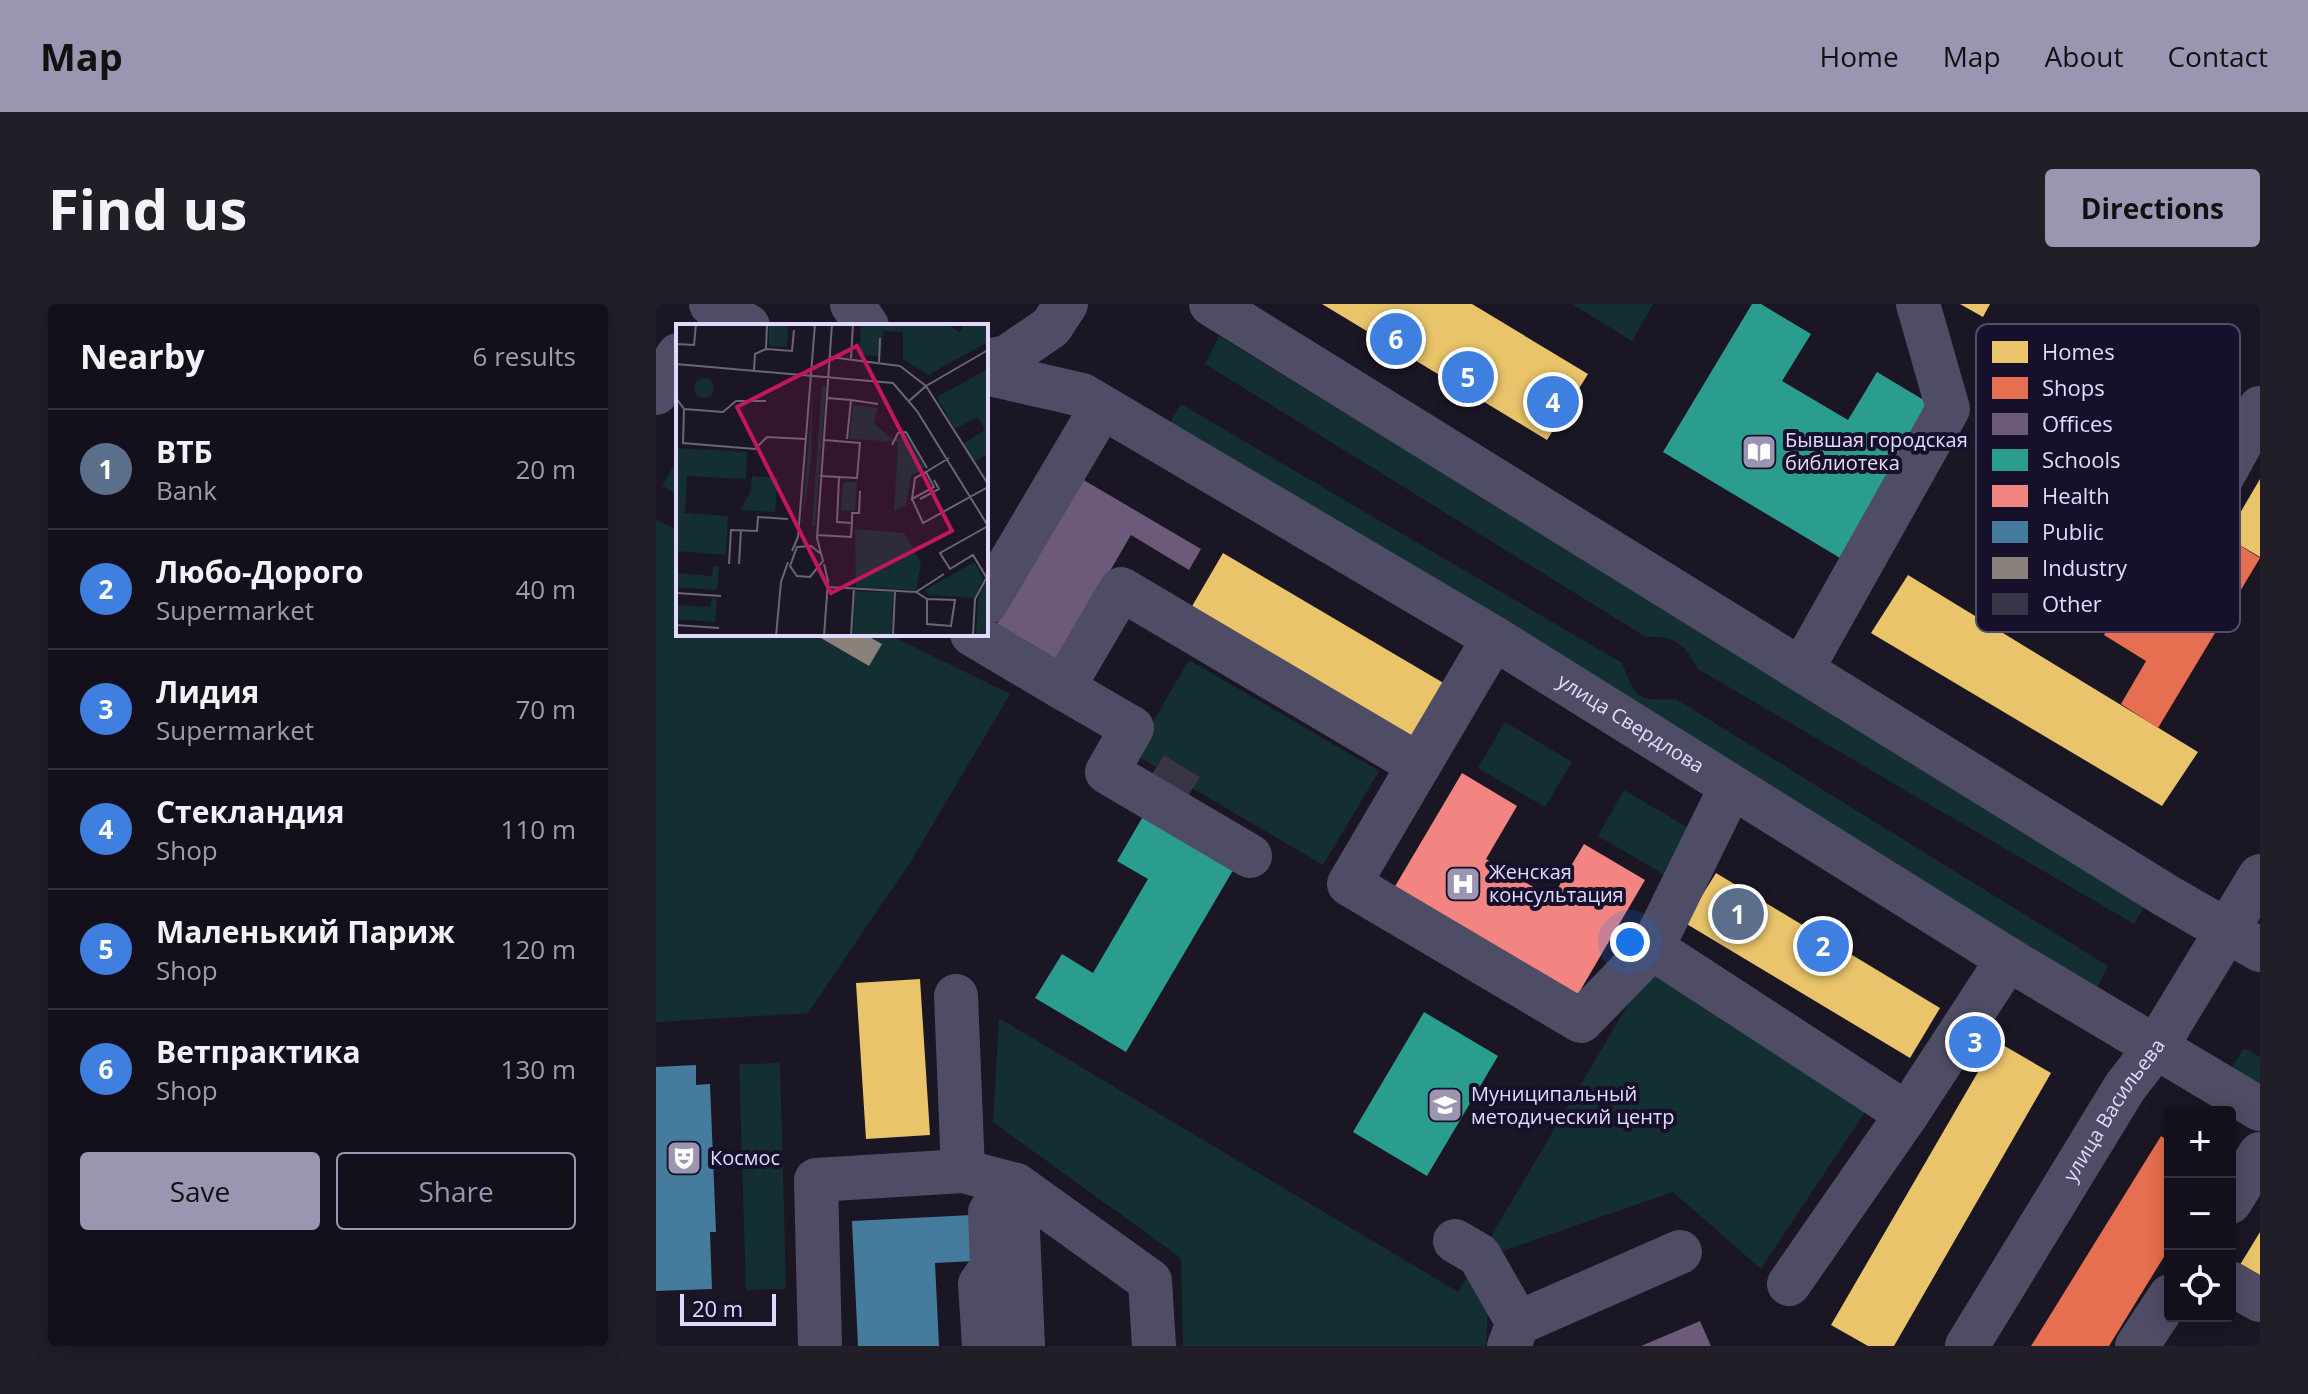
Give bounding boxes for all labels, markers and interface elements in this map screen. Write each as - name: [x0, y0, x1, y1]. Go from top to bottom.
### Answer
- text: Map: [40, 30, 123, 82]
- text: Home: [1820, 37, 1899, 75]
- text: Map: [1943, 37, 2001, 75]
- text: About: [2045, 37, 2123, 75]
- text: Contact: [2167, 37, 2268, 75]
- button: Directions: [2045, 169, 2260, 247]
- text: Find us: [48, 170, 247, 246]
- pin: 6: [1370, 309, 1422, 369]
- inset map: [676, 324, 988, 636]
- legend: [1976, 324, 2240, 632]
- text: Nearby: [80, 333, 205, 379]
- text: Homes: [2042, 336, 2115, 366]
- text: 6 results: [473, 338, 576, 374]
- pin: 5: [1442, 347, 1494, 407]
- pin: 4: [1527, 372, 1579, 432]
- text: Shops: [2042, 372, 2105, 402]
- text: Offices: [2042, 408, 2113, 438]
- place label: Бывшая городская библиотека: [1785, 426, 1968, 476]
- text: ВТБ: [156, 431, 213, 472]
- library icon: Бывшая городская библиотека: [1740, 433, 1778, 471]
- text: Schools: [2042, 444, 2121, 474]
- text: 1: [99, 451, 113, 487]
- text: 20 m: [515, 451, 576, 487]
- text: Bank: [156, 472, 217, 508]
- text: Health: [2042, 480, 2110, 510]
- text: Public: [2042, 516, 2104, 546]
- text: Любо-Дорого: [156, 551, 364, 592]
- text: Industry: [2042, 552, 2128, 582]
- text: 2: [99, 571, 113, 607]
- text: 40 m: [515, 571, 576, 607]
- text: Other: [2042, 588, 2102, 618]
- text: Supermarket: [156, 592, 314, 628]
- street label: улица Свердлова: [1552, 667, 1709, 779]
- text: Лидия: [156, 671, 259, 712]
- text: 3: [99, 691, 113, 727]
- text: 70 m: [515, 691, 576, 727]
- text: Supermarket: [156, 712, 314, 748]
- text: Стекландия: [156, 791, 345, 832]
- text: 4: [99, 811, 113, 847]
- text: 110 m: [501, 811, 576, 847]
- text: Shop: [156, 832, 218, 868]
- place label: Женская консультация: [1489, 858, 1624, 908]
- hospital icon: Женская консультация: [1444, 865, 1482, 903]
- pin: 1: [1712, 884, 1764, 944]
- text: Маленький Париж: [156, 911, 455, 952]
- pin: 2: [1797, 916, 1849, 976]
- your location: [1610, 922, 1650, 962]
- text: 5: [99, 931, 113, 967]
- text: 120 m: [501, 931, 576, 967]
- text: Shop: [156, 952, 218, 988]
- pin: 3: [1949, 1012, 2001, 1072]
- text: Ветпрактика: [156, 1031, 361, 1072]
- street label: улица Васильева: [2056, 1034, 2171, 1187]
- text: 6: [99, 1051, 113, 1087]
- text: 130 m: [501, 1051, 576, 1087]
- text: Shop: [156, 1072, 218, 1108]
- place label: Муниципальный методический центр: [1471, 1080, 1675, 1130]
- school or university icon: Муниципальный методический центр: [1426, 1086, 1464, 1124]
- map controls: [2164, 1106, 2236, 1322]
- button: +: [2164, 1106, 2236, 1178]
- theatre icon: Космос: [665, 1139, 703, 1177]
- place label: Космос: [710, 1144, 780, 1171]
- button: Save: [80, 1152, 320, 1230]
- button: Share: [336, 1152, 576, 1230]
- button: −: [2164, 1178, 2236, 1250]
- button: locate: [2164, 1250, 2236, 1322]
- scale bar: [680, 1290, 776, 1326]
- text: 20 m: [692, 1293, 743, 1323]

